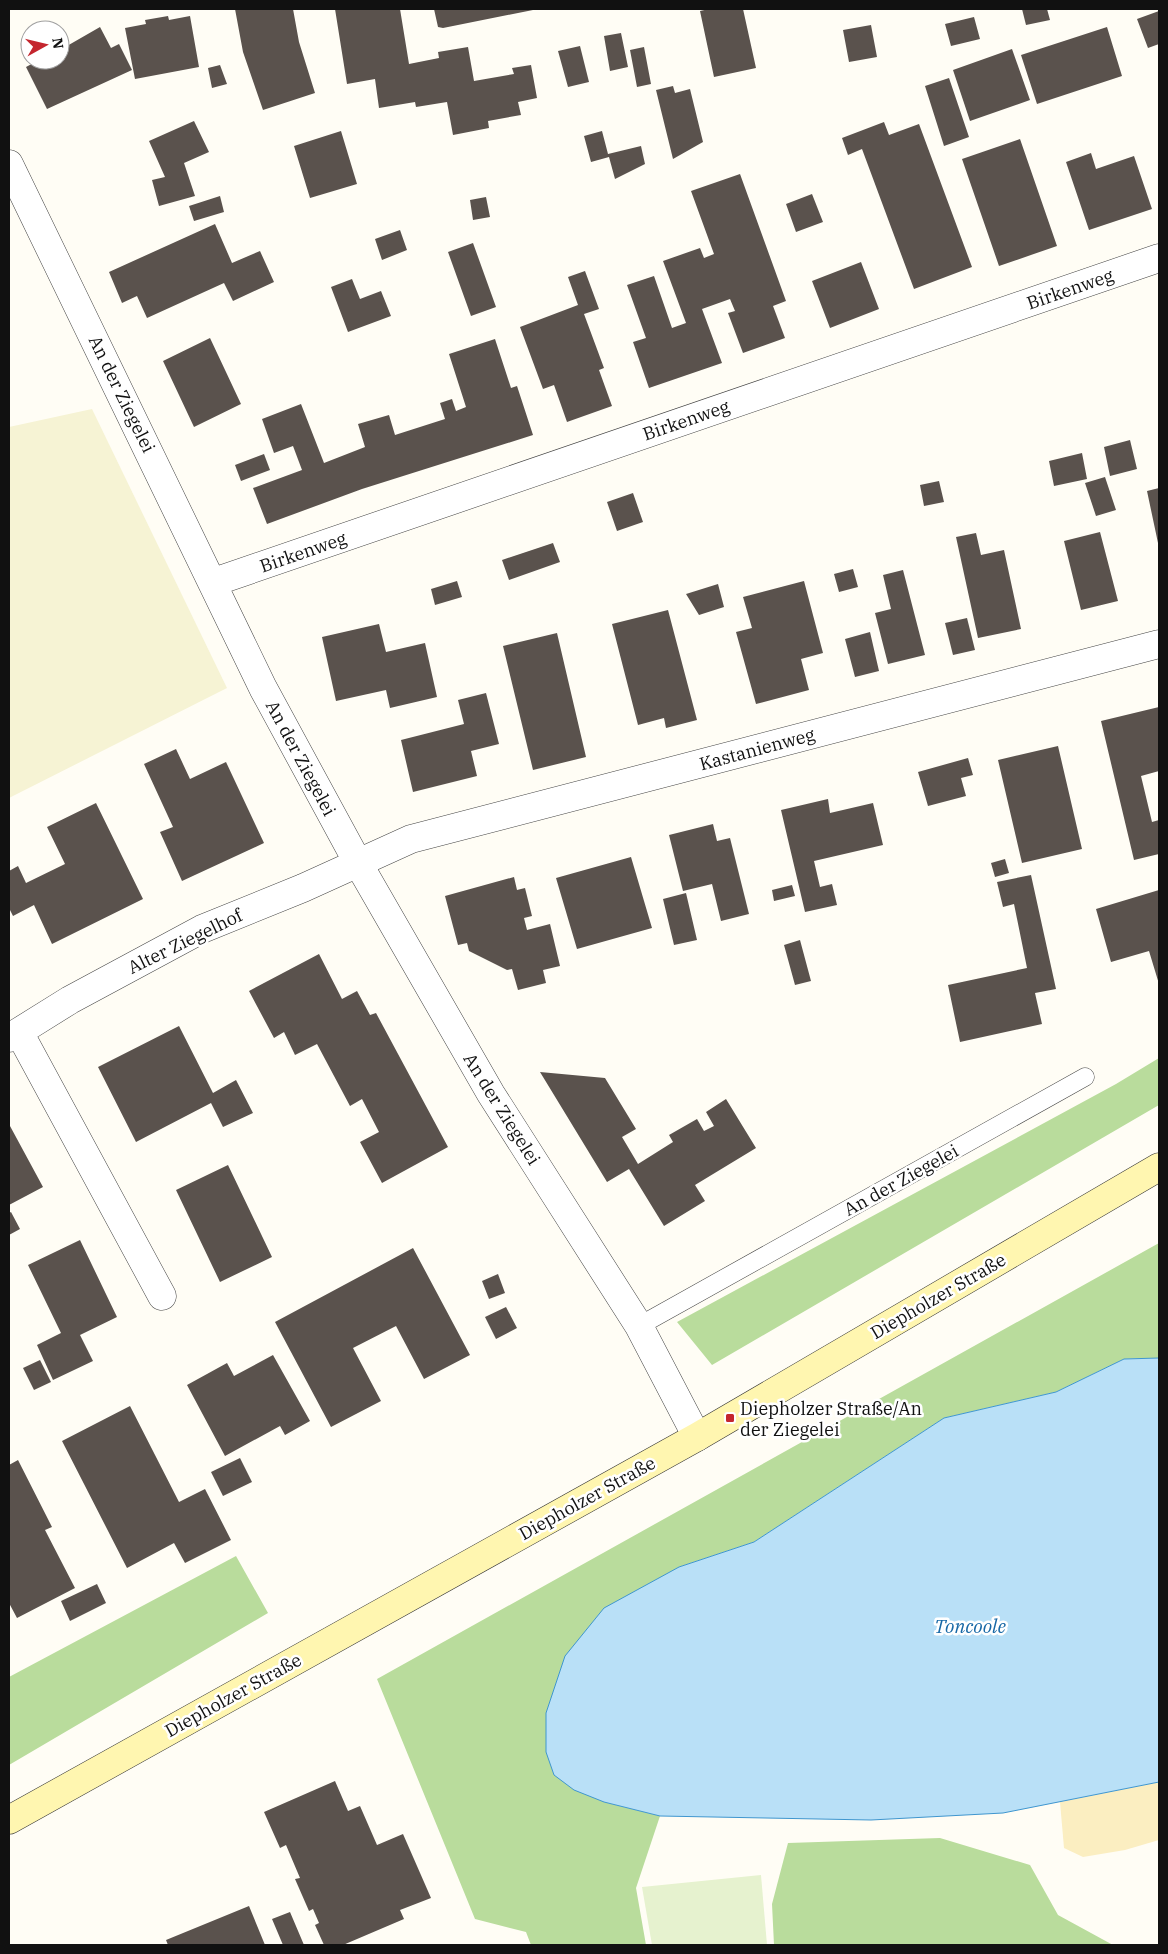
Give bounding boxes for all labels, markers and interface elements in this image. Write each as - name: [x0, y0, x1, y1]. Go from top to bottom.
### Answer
- north arrow: [20, 20, 70, 70]
- text: N: [48, 36, 68, 50]
- street label: Birkenweg: [1024, 263, 1117, 315]
- street label: An der Ziegelei: [84, 332, 160, 457]
- street label: Birkenweg: [640, 394, 733, 446]
- street label: Birkenweg: [257, 526, 350, 578]
- street label: An der Ziegelei: [261, 696, 341, 820]
- street label: Kastanienweg: [697, 722, 817, 775]
- street label: Alter Ziegelhof: [124, 903, 248, 979]
- street label: An der Ziegelei: [458, 1049, 546, 1169]
- street label: An der Ziegelei: [840, 1139, 963, 1221]
- street label: Diepholzer Straße: [866, 1248, 1010, 1344]
- place label: Diepholzer Straße/An der Ziegelei: [740, 1397, 922, 1441]
- marker: Diepholzer Straße/An der Ziegelei: [724, 1412, 736, 1424]
- street label: Diepholzer Straße: [515, 1451, 659, 1545]
- water label: Toncoole: [934, 1614, 1006, 1638]
- street label: Diepholzer Straße: [161, 1648, 305, 1742]

